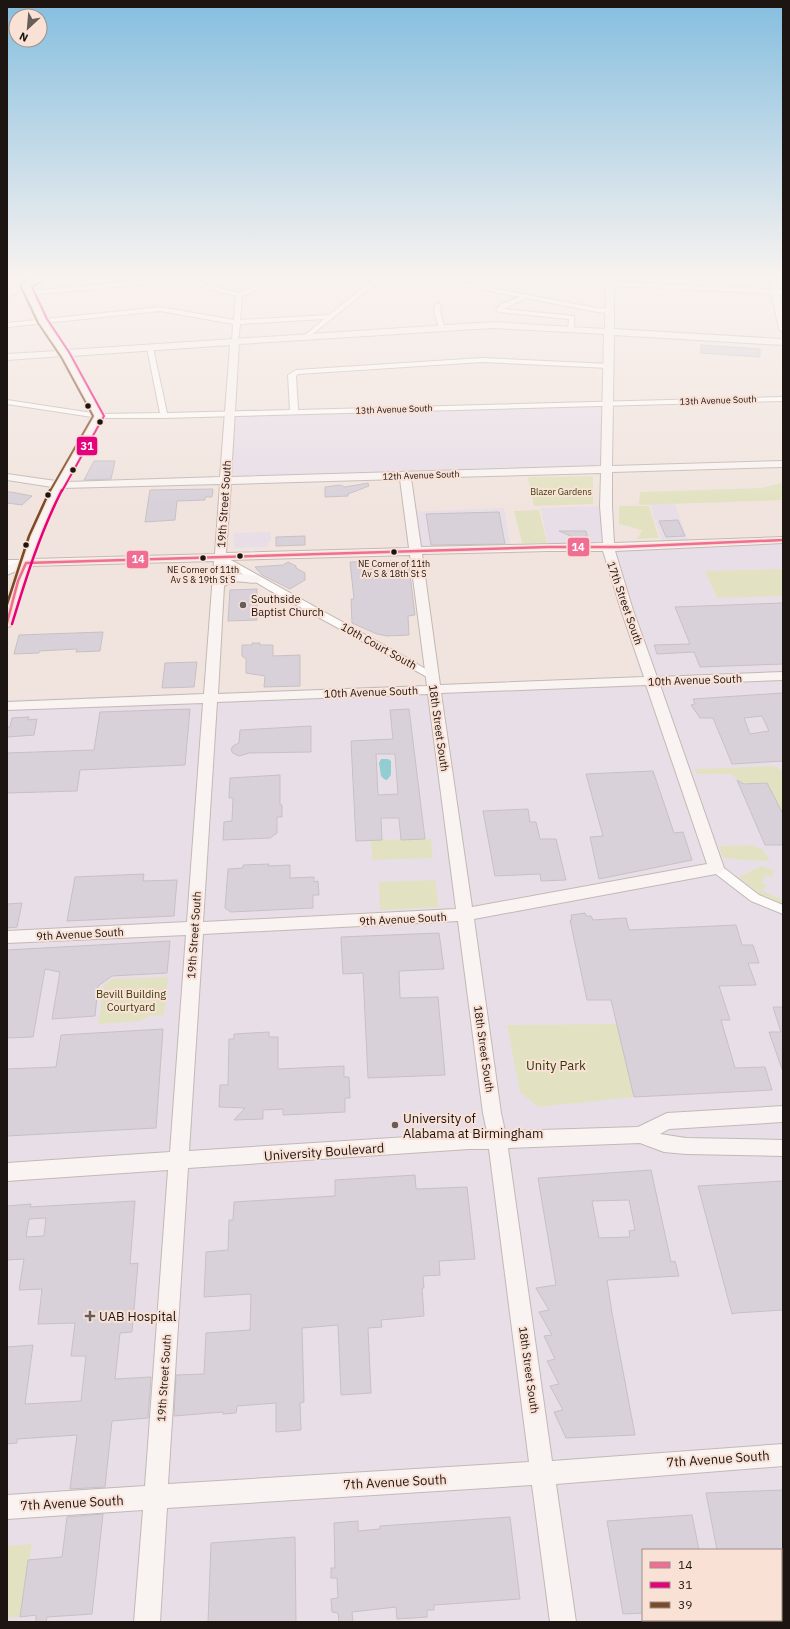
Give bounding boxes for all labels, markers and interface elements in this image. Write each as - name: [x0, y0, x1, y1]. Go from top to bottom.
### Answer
- north arrow: [8, 8, 48, 48]
- text: N: [17, 29, 30, 45]
- street label: 13th Avenue South: [679, 393, 757, 407]
- unlabelled marker: [83, 401, 93, 411]
- street label: 13th Avenue South: [355, 402, 433, 416]
- unlabelled marker: [95, 417, 105, 427]
- line badge: 31: [76, 436, 98, 456]
- text: 31: [80, 439, 94, 453]
- street label: 19th Street South: [214, 460, 234, 548]
- unlabelled marker: [68, 465, 78, 475]
- street label: 12th Avenue South: [382, 468, 460, 482]
- park label: Blazer Gardens: [530, 486, 592, 497]
- unlabelled marker: [43, 490, 53, 500]
- line badge: 14: [567, 537, 590, 557]
- unlabelled marker: [21, 540, 31, 550]
- text: 14: [571, 540, 585, 554]
- marker: NE Corner of 11th Av S & 18th St S: [389, 547, 399, 557]
- line badge: 14: [126, 550, 149, 569]
- unlabelled marker: [235, 551, 245, 561]
- text: 14: [131, 552, 145, 566]
- marker: NE Corner of 11th Av S & 19th St S: [198, 553, 208, 563]
- place label: NE Corner of 11th Av S & 18th St S: [358, 558, 430, 579]
- street label: 17th Street South: [604, 559, 646, 647]
- place label: NE Corner of 11th Av S & 19th St S: [167, 564, 239, 585]
- place label: Southside Baptist Church: [251, 592, 324, 619]
- marker: Southside Baptist Church: [238, 600, 248, 610]
- street label: 10th Court South: [339, 619, 419, 673]
- street label: 10th Avenue South: [648, 671, 742, 689]
- street label: 10th Avenue South: [324, 683, 418, 701]
- street label: 18th Street South: [426, 684, 452, 772]
- street label: 19th Street South: [184, 891, 204, 979]
- street label: 9th Avenue South: [359, 910, 447, 928]
- street label: 9th Avenue South: [36, 925, 124, 943]
- park label: Bevill Building Courtyard: [96, 987, 166, 1014]
- street label: 18th Street South: [471, 1005, 497, 1093]
- park label: Unity Park: [526, 1057, 586, 1074]
- place label: University of Alabama at Birmingham: [403, 1110, 543, 1142]
- marker: University of Alabama at Birmingham: [390, 1120, 400, 1130]
- street label: University Boulevard: [263, 1139, 385, 1165]
- place label: UAB Hospital: [99, 1308, 177, 1325]
- marker: UAB Hospital: [84, 1310, 96, 1322]
- street label: 18th Street South: [516, 1326, 542, 1414]
- street label: 19th Street South: [154, 1334, 174, 1422]
- street label: 7th Avenue South: [666, 1447, 770, 1471]
- street label: 7th Avenue South: [343, 1471, 447, 1493]
- street label: 7th Avenue South: [20, 1492, 124, 1514]
- legend: [642, 1549, 782, 1621]
- text: 14: [678, 1557, 692, 1572]
- text: 31: [678, 1577, 692, 1592]
- text: 39: [678, 1597, 692, 1612]

